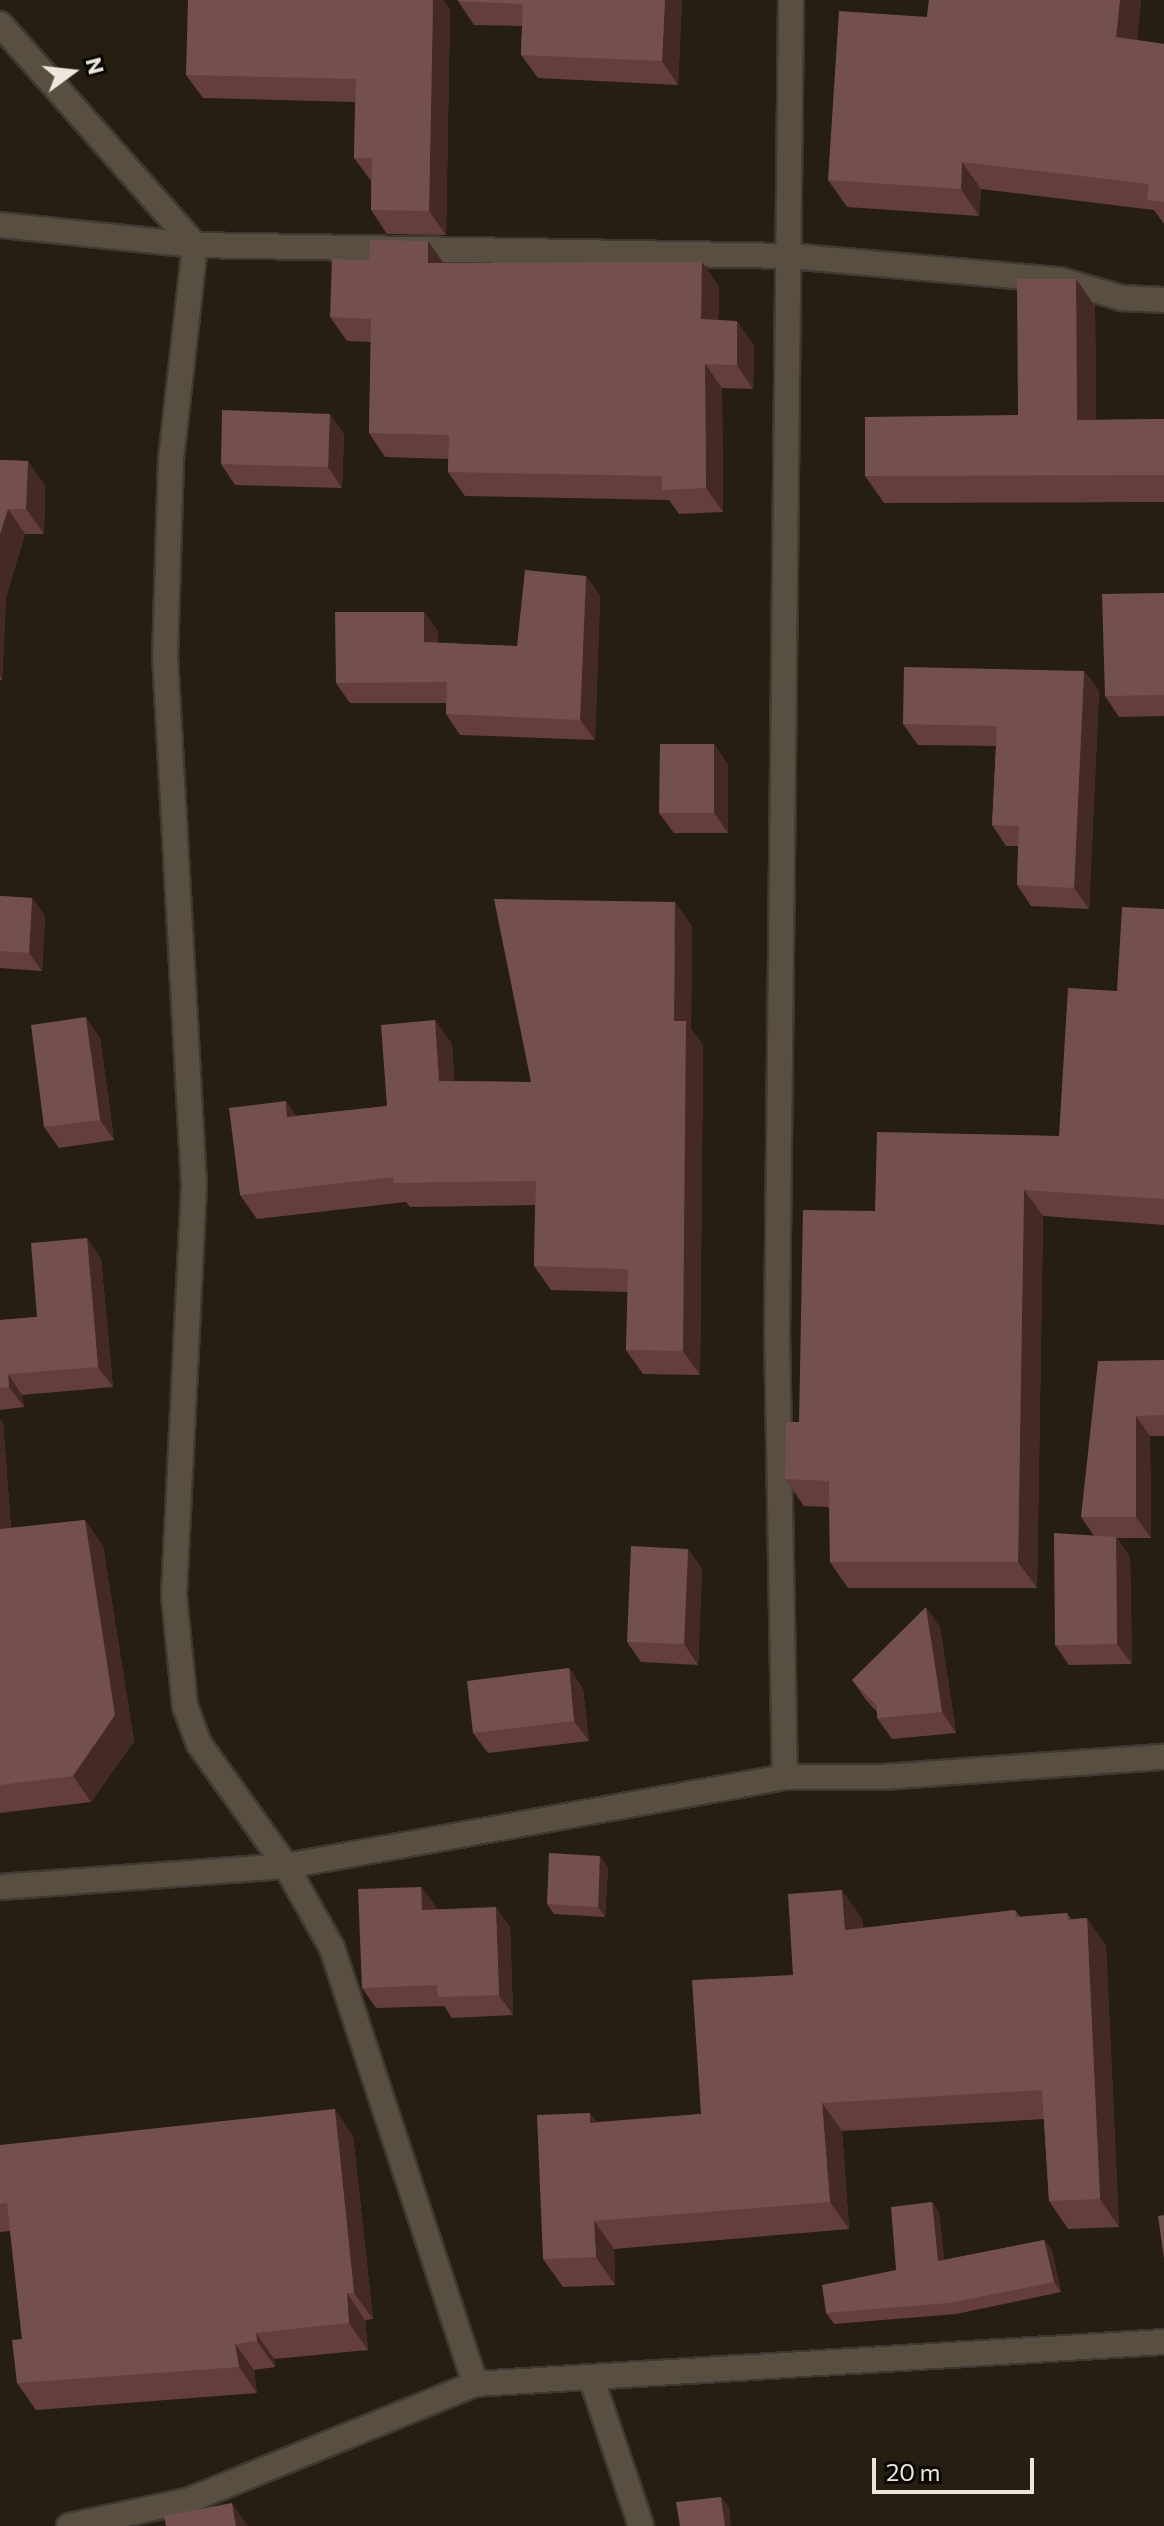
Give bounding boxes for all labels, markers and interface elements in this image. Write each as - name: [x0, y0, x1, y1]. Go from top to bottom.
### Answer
- north arrow: [32, 32, 112, 112]
- text: N: [80, 54, 111, 77]
- scale bar: [876, 2442, 1038, 2492]
- text: 20 m: [886, 2457, 940, 2486]

